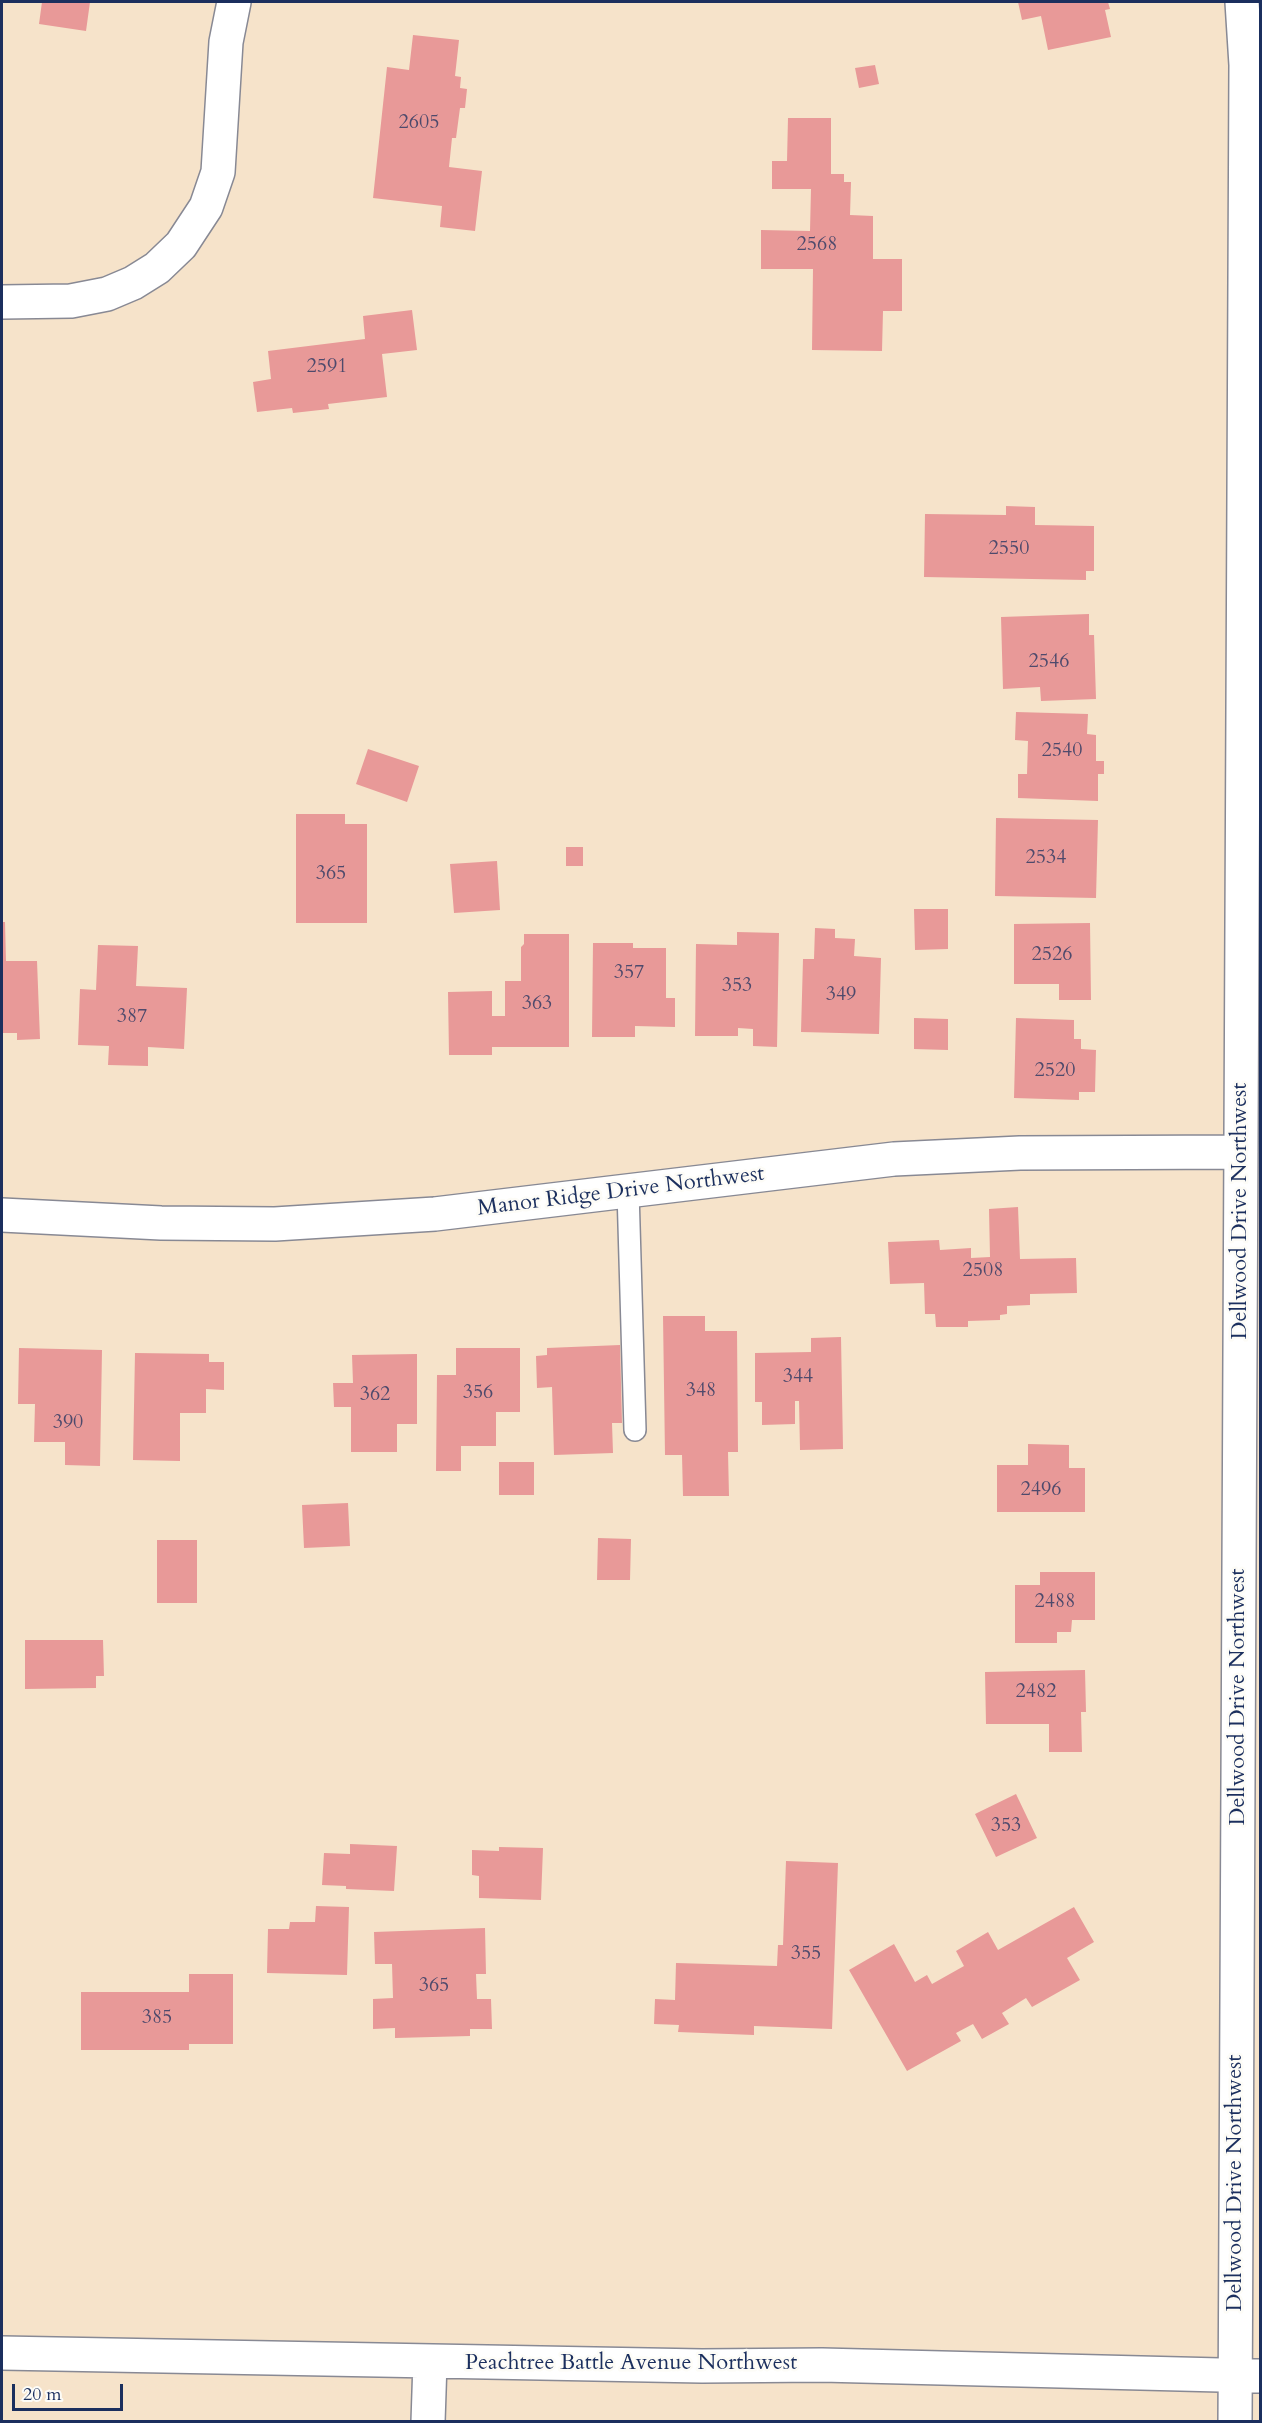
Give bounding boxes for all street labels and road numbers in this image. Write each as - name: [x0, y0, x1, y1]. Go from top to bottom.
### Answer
- street label: Dellwood Drive Northwest: [1228, 1083, 1254, 1339]
- street label: Manor Ridge Drive Northwest: [476, 1161, 766, 1223]
- street label: Dellwood Drive Northwest: [1226, 1569, 1252, 1825]
- street label: Dellwood Drive Northwest: [1223, 2055, 1249, 2311]
- street label: Peachtree Battle Avenue Northwest: [465, 2351, 797, 2377]

